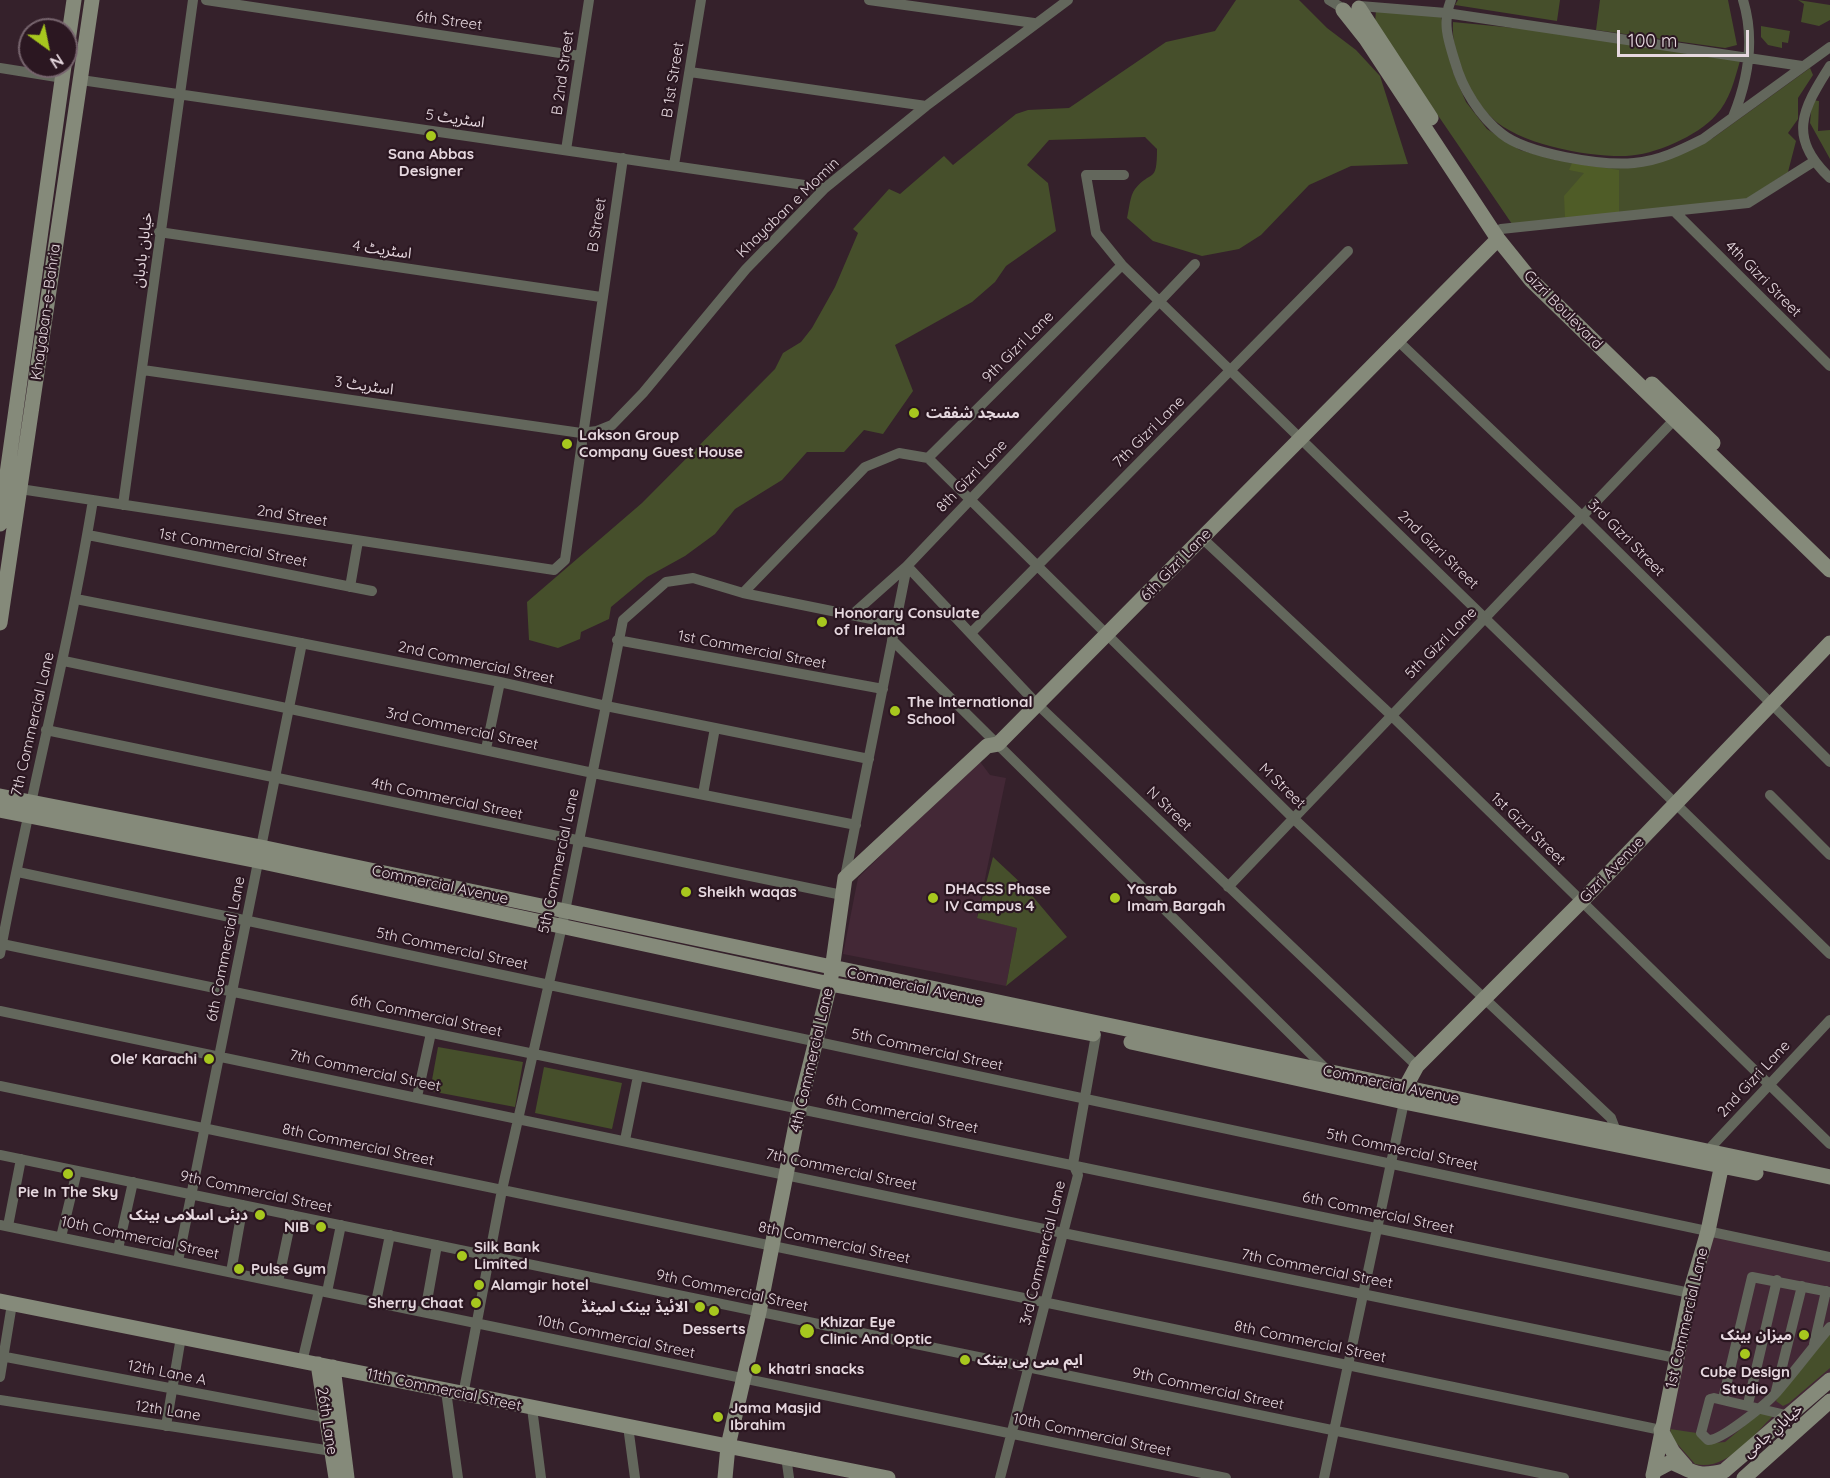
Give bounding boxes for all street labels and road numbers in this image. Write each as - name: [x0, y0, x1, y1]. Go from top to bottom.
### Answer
- street label: 6th Street: [415, 7, 483, 35]
- street label: B 2nd Street: [548, 30, 578, 116]
- street label: B 1st Street: [658, 41, 688, 119]
- street label: اسٹریٹ 5: [424, 106, 486, 132]
- street label: Khayaban e Momin: [733, 154, 843, 262]
- street label: B Street: [584, 197, 610, 253]
- street label: خیابان بادبان: [129, 211, 157, 289]
- street label: اسٹریٹ 4: [351, 237, 413, 263]
- street label: 4th Gizri Street: [1721, 237, 1805, 321]
- street label: Khayaban-e-Bahria: [27, 243, 65, 381]
- street label: Gizri Boulevard: [1520, 267, 1606, 353]
- street label: 9th Gizri Lane: [978, 307, 1058, 387]
- street label: اسٹریٹ 3: [333, 373, 395, 399]
- street label: 7th Gizri Lane: [1110, 393, 1188, 471]
- street label: 8th Gizri Lane: [933, 436, 1011, 516]
- street label: 3rd Gizri Street: [1584, 496, 1668, 580]
- street label: 2nd Street: [255, 502, 329, 530]
- street label: 2nd Gizri Street: [1394, 507, 1482, 593]
- street label: 1st Commercial Street: [157, 525, 309, 571]
- street label: 6th Gizri Lane: [1137, 525, 1215, 605]
- street label: 5th Gizri Lane: [1401, 603, 1481, 683]
- street label: 1st Commercial Street: [676, 627, 828, 673]
- street label: 2nd Commercial Street: [396, 638, 556, 688]
- street label: 7th Commercial Lane: [8, 650, 58, 798]
- street label: 3rd Commercial Street: [384, 704, 540, 754]
- street label: M Street: [1255, 760, 1309, 812]
- street label: 4th Commercial Street: [370, 774, 524, 824]
- street label: N Street: [1143, 783, 1195, 835]
- street label: 5th Commercial Lane: [535, 787, 583, 935]
- street label: 1st Gizri Street: [1487, 789, 1569, 869]
- street label: Gizri Avenue: [1576, 833, 1648, 907]
- street label: Commercial Avenue: [370, 862, 510, 908]
- street label: 6th Commercial Lane: [203, 875, 249, 1023]
- street label: 5th Commercial Street: [375, 924, 529, 974]
- street label: Commercial Avenue: [845, 964, 985, 1010]
- street label: 4th Commercial Lane: [787, 986, 837, 1134]
- street label: 6th Commercial Street: [349, 991, 503, 1041]
- street label: 5th Commercial Street: [850, 1025, 1004, 1075]
- street label: 2nd Gizri Lane: [1714, 1037, 1794, 1121]
- street label: 7th Commercial Street: [288, 1046, 442, 1096]
- street label: Commercial Avenue: [1321, 1062, 1461, 1108]
- street label: 6th Commercial Street: [824, 1090, 980, 1138]
- street label: 8th Commercial Street: [281, 1120, 435, 1170]
- street label: 5th Commercial Street: [1325, 1125, 1479, 1175]
- street label: 7th Commercial Street: [764, 1145, 918, 1195]
- street label: 9th Commercial Street: [178, 1167, 334, 1217]
- street label: 3rd Commercial Lane: [1016, 1179, 1070, 1327]
- street label: 6th Commercial Street: [1301, 1188, 1455, 1238]
- street label: 10th Commercial Street: [59, 1212, 221, 1264]
- street label: 8th Commercial Street: [757, 1218, 911, 1268]
- street label: 7th Commercial Street: [1240, 1245, 1394, 1293]
- street label: 1st Commercial Lane: [1662, 1246, 1712, 1390]
- street label: 9th Commercial Street: [654, 1266, 810, 1316]
- street label: 10th Commercial Street: [535, 1311, 697, 1363]
- street label: 8th Commercial Street: [1233, 1317, 1387, 1367]
- street label: 12th Lane A: [126, 1357, 208, 1389]
- street label: 9th Commercial Street: [1130, 1364, 1286, 1414]
- street label: 11th Commercial Street: [365, 1365, 523, 1415]
- street label: 26th Lane: [313, 1386, 341, 1456]
- street label: 12th Lane: [134, 1397, 202, 1425]
- street label: خیابانِ جامی: [1739, 1400, 1807, 1462]
- street label: 10th Commercial Street: [1011, 1409, 1173, 1461]

